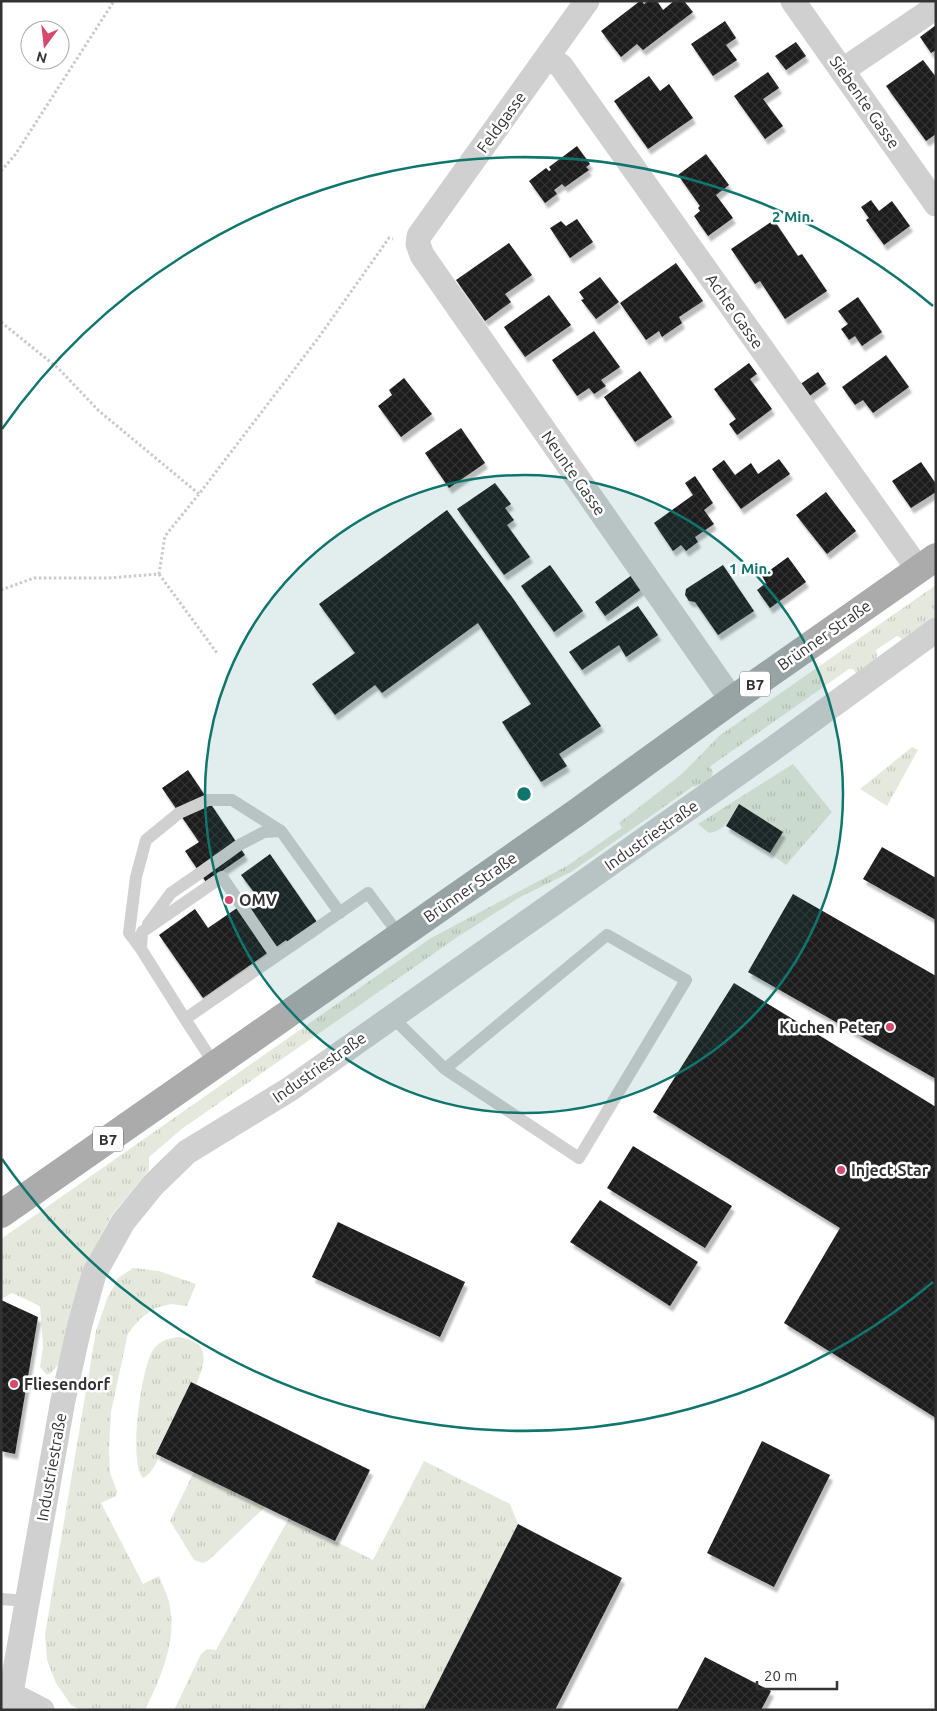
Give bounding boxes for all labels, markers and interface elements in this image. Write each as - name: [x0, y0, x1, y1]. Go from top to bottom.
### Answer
- north arrow: [20, 20, 70, 70]
- text: N: [35, 48, 49, 67]
- street label: Siebente Gasse: [826, 52, 904, 152]
- street label: Feldgasse: [473, 88, 529, 156]
- text: 2 Min.: [772, 208, 814, 225]
- street label: Achte Gasse: [703, 270, 767, 352]
- street label: Neunte Gasse: [538, 427, 610, 519]
- text: 1 Min.: [729, 560, 771, 577]
- street label: Brünner Straße: [774, 596, 874, 674]
- road number: B7: [740, 672, 770, 696]
- centre of rings: [515, 785, 533, 803]
- street label: Industriestraße: [601, 796, 701, 874]
- street label: Brünner Straße: [420, 848, 520, 926]
- place label: OMV: [239, 891, 278, 909]
- marker: OMV: [223, 894, 235, 906]
- place label: Kuchen Peter: [779, 1018, 880, 1036]
- marker: Kuchen Peter: [884, 1021, 896, 1033]
- street label: Industriestraße: [269, 1028, 369, 1106]
- road number: B7: [93, 1126, 123, 1152]
- place label: Inject Star: [851, 1161, 929, 1179]
- marker: Inject Star: [835, 1164, 847, 1176]
- place label: Fliesendorf: [24, 1375, 110, 1393]
- marker: Fliesendorf: [8, 1378, 20, 1390]
- street label: Industriestraße: [33, 1411, 69, 1523]
- scale bar: [757, 1658, 837, 1690]
- text: 20 m: [764, 1667, 797, 1684]

